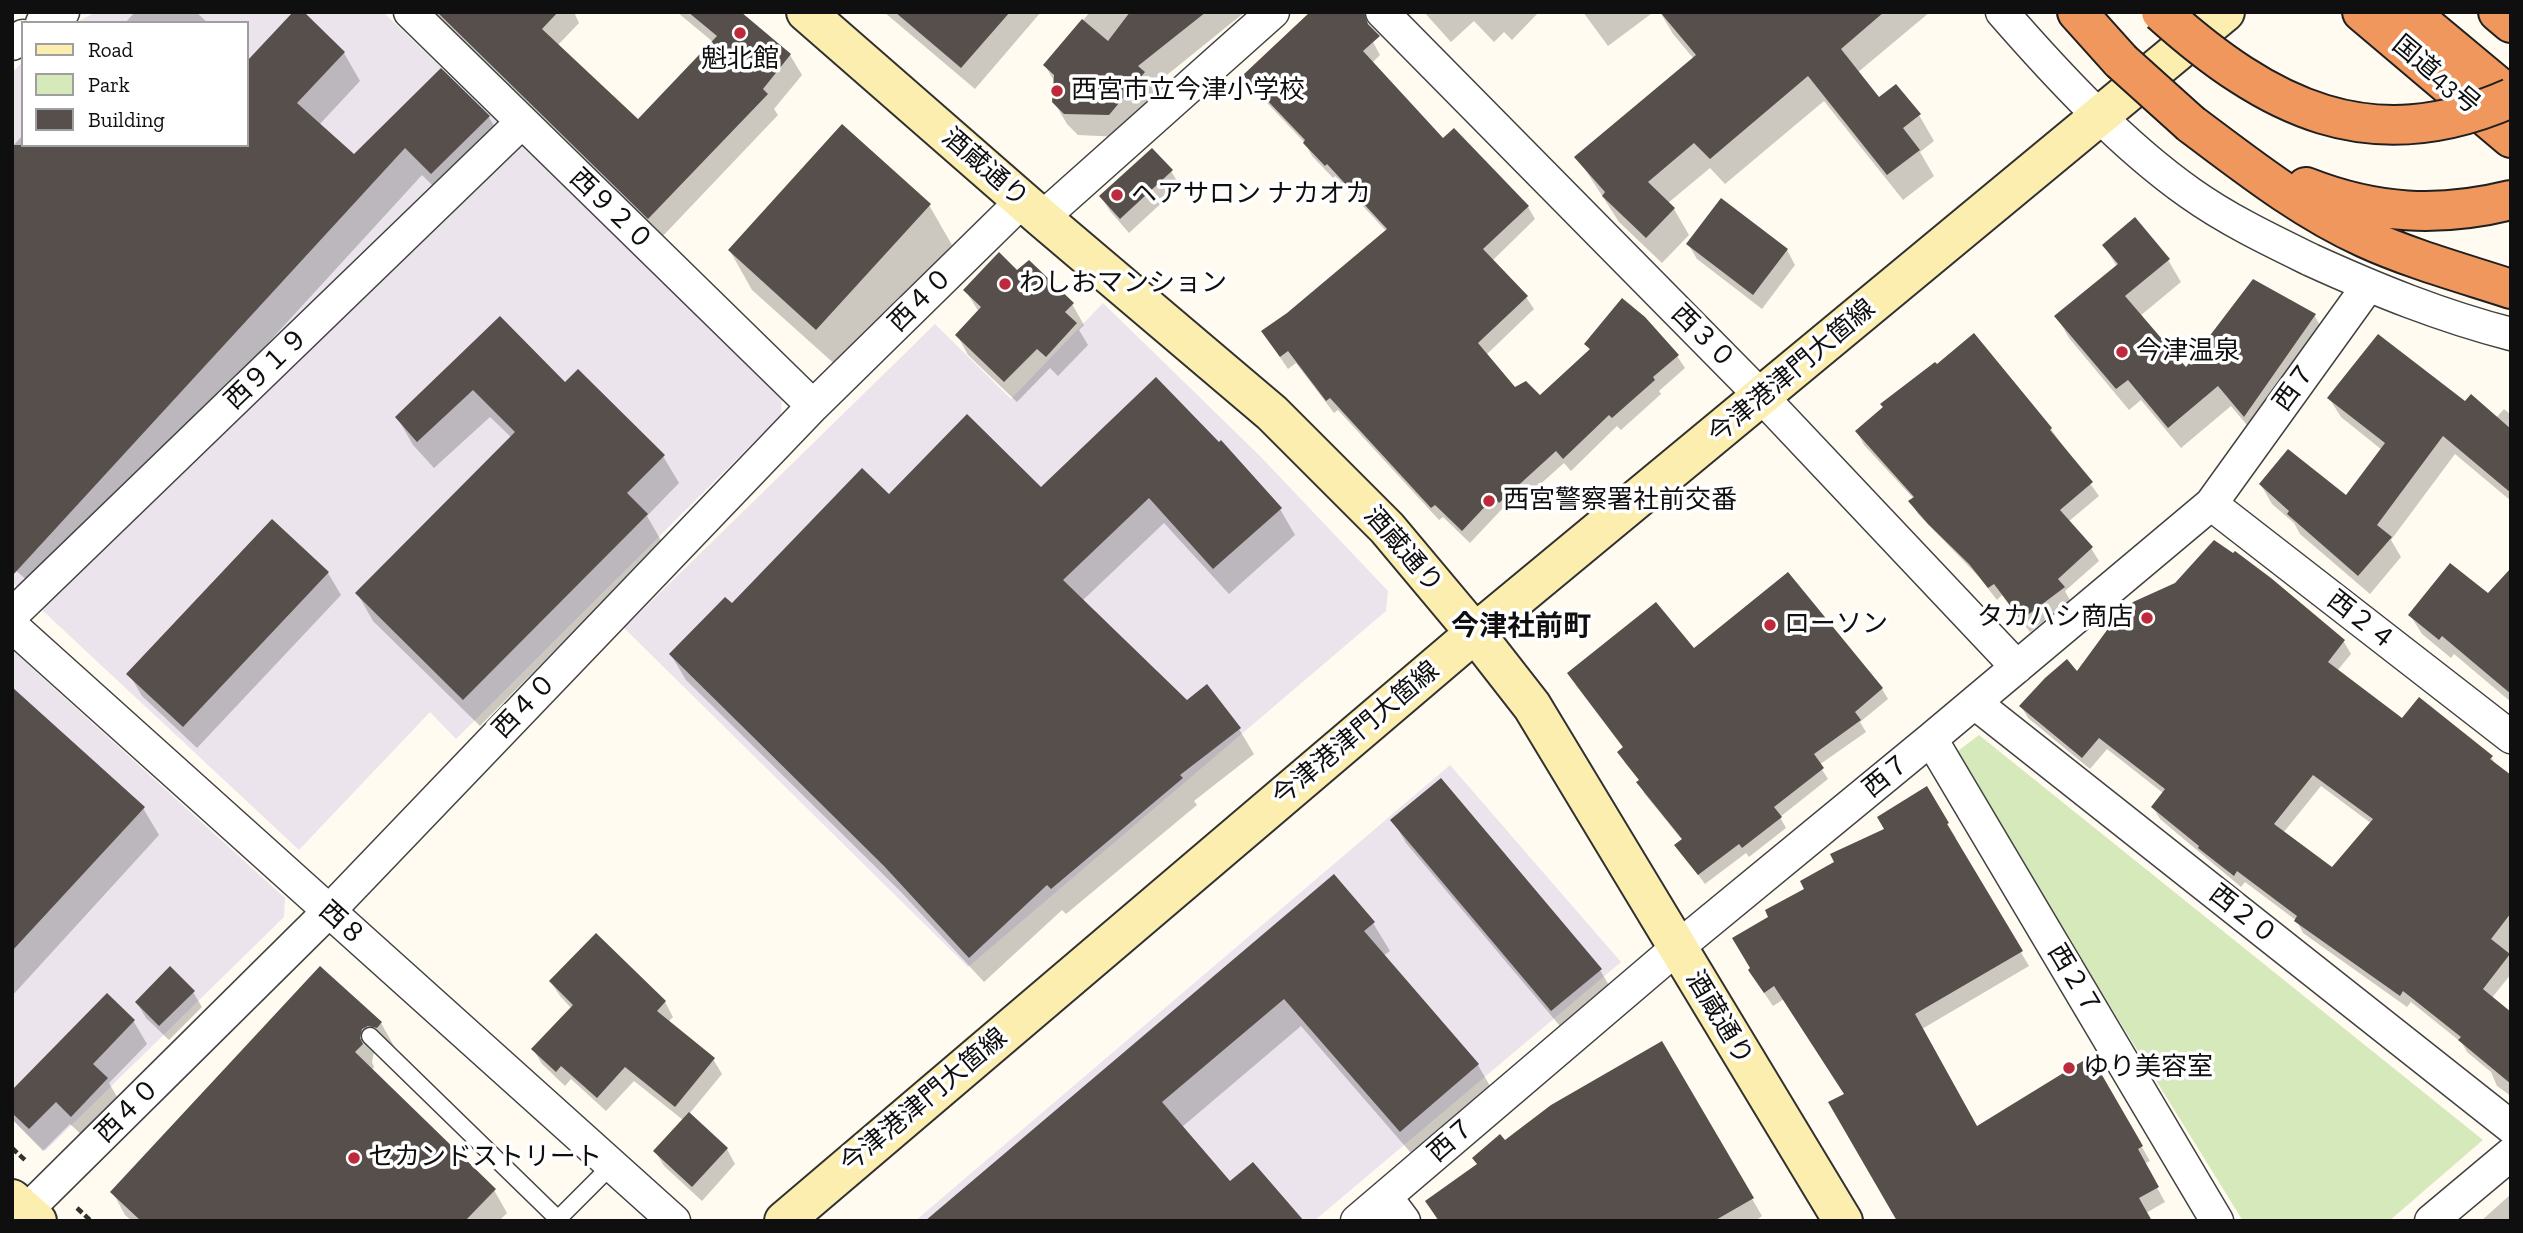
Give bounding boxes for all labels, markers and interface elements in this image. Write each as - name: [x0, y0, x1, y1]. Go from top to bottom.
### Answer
- legend: [21, 21, 248, 147]
- marker: 魁北館: [732, 25, 748, 41]
- street label: 国道43号: [2386, 29, 2486, 121]
- text: Road: [88, 37, 133, 62]
- place label: 魁北館: [701, 44, 779, 76]
- text: Park: [88, 72, 130, 97]
- place label: 西宮市立今津小学校: [1071, 75, 1305, 107]
- marker: 西宮市立今津小学校: [1049, 83, 1065, 99]
- text: Building: [88, 107, 165, 132]
- street label: 酒蔵通り: [936, 122, 1034, 214]
- street label: 西９２０: [563, 163, 659, 257]
- place label: ヘアサロン ナカオカ: [1131, 179, 1371, 211]
- marker: ヘアサロン ナカオカ: [1109, 187, 1125, 203]
- street label: 西４０: [882, 261, 960, 339]
- place label: わしおマンション: [1019, 268, 1227, 300]
- marker: わしおマンション: [997, 276, 1013, 292]
- street label: 今津港津門大箇線: [1702, 293, 1882, 451]
- street label: 西３０: [1664, 298, 1742, 376]
- street label: 西９１９: [219, 322, 315, 416]
- place label: 今津温泉: [2136, 336, 2240, 368]
- marker: 今津温泉: [2114, 344, 2130, 360]
- street label: 西７: [2267, 357, 2323, 417]
- place label: 西宮警察署社前交番: [1503, 485, 1737, 517]
- marker: 西宮警察署社前交番: [1481, 493, 1497, 509]
- street label: 酒蔵通り: [1357, 501, 1449, 599]
- street label: 西２４: [2321, 585, 2401, 657]
- place label: タカハシ商店: [1977, 602, 2133, 634]
- place label: ローソン: [1784, 609, 1888, 641]
- district label: 今津社前町: [1451, 610, 1591, 644]
- marker: タカハシ商店: [2139, 610, 2155, 626]
- marker: ローソン: [1762, 617, 1778, 633]
- street label: 今津港津門大箇線: [1266, 655, 1446, 813]
- street label: 西４０: [487, 667, 563, 745]
- street label: 西７: [1857, 748, 1917, 804]
- street label: 西２０: [2203, 879, 2283, 951]
- street label: 西８: [312, 895, 372, 953]
- street label: 西２７: [2041, 939, 2107, 1021]
- street label: 酒蔵通り: [1679, 965, 1759, 1071]
- street label: 今津港津門大箇線: [834, 1022, 1014, 1180]
- place label: ゆり美容室: [2083, 1052, 2213, 1084]
- marker: ゆり美容室: [2061, 1060, 2077, 1076]
- street label: 西４０: [89, 1072, 167, 1150]
- street label: 西７: [1422, 1111, 1482, 1169]
- place label: セカンドストリート: [368, 1142, 602, 1174]
- marker: セカンドストリート: [346, 1150, 362, 1166]

